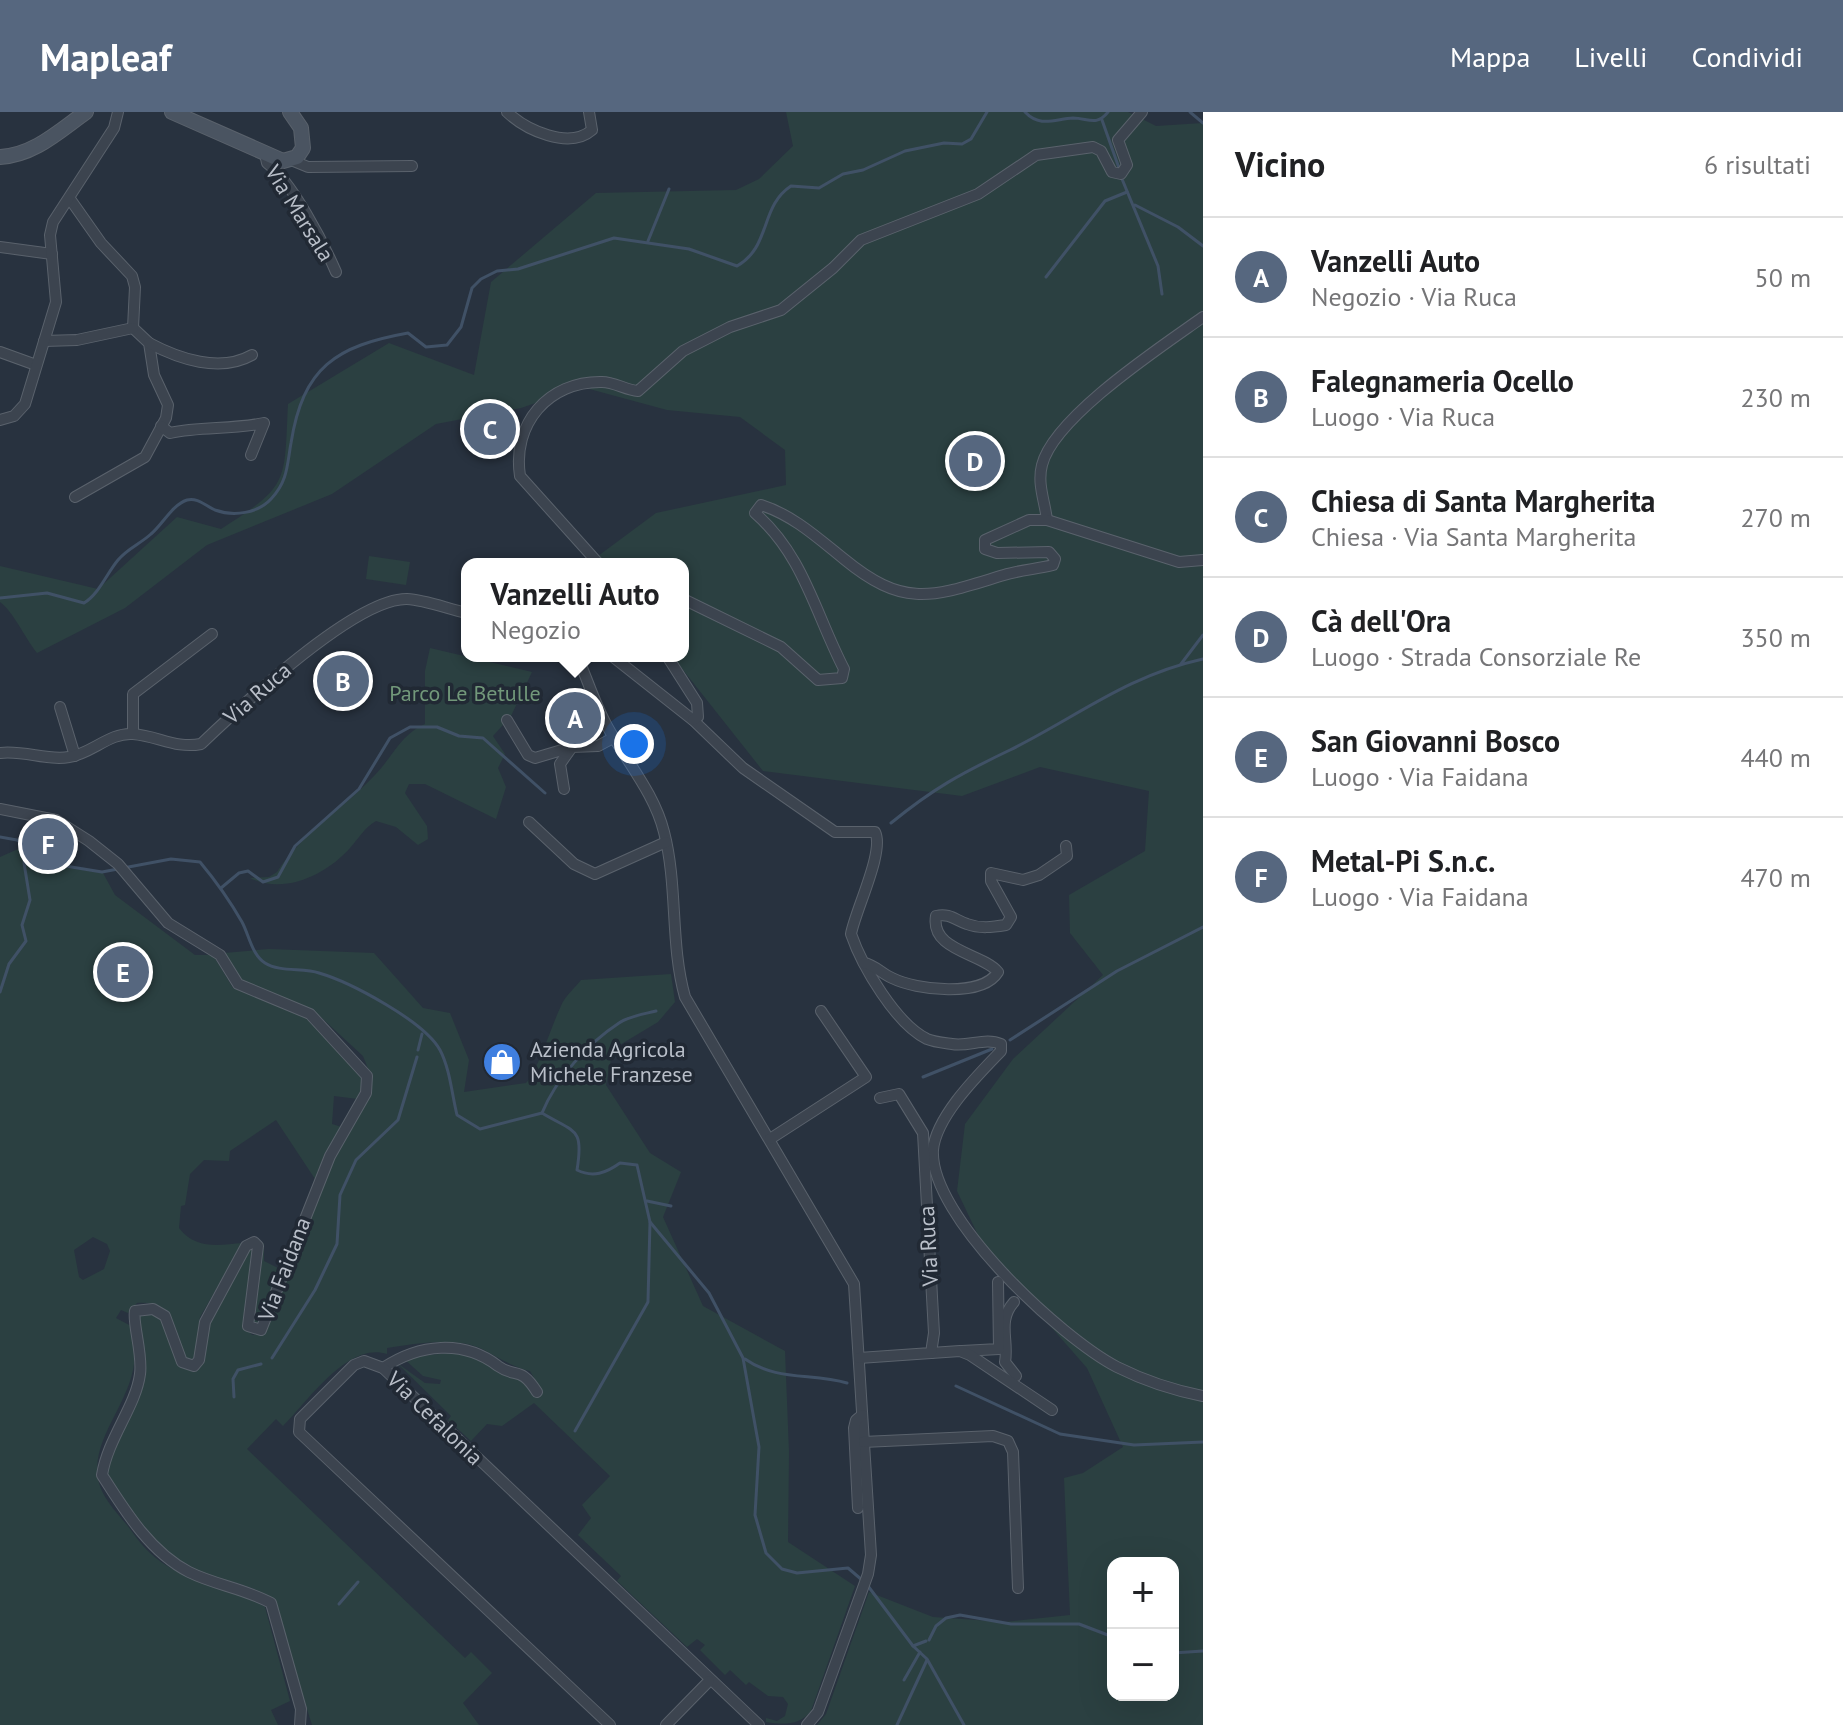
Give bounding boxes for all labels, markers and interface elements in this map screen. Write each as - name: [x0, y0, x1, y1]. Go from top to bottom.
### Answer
- text: Mapleaf: [40, 32, 171, 81]
- text: Mappa: [1450, 38, 1530, 75]
- text: Livelli: [1574, 38, 1648, 75]
- text: Condividi: [1692, 38, 1803, 75]
- text: Vicino: [1235, 142, 1325, 186]
- text: 6 risultati: [1704, 148, 1811, 181]
- street label: Via Marsala: [259, 159, 341, 266]
- text: Vanzelli Auto: [1311, 241, 1480, 280]
- text: A: [1253, 261, 1269, 294]
- text: 50 m: [1755, 261, 1811, 294]
- text: Negozio · Via Ruca: [1311, 280, 1517, 313]
- text: Falegnameria Ocello: [1311, 361, 1574, 400]
- text: B: [1253, 381, 1269, 414]
- text: 230 m: [1740, 381, 1811, 414]
- pin: C: [464, 399, 516, 459]
- text: Luogo · Via Ruca: [1311, 400, 1495, 433]
- pin: D: [949, 431, 1001, 491]
- text: Chiesa di Santa Margherita: [1311, 481, 1656, 520]
- text: C: [1254, 501, 1268, 534]
- text: 270 m: [1740, 501, 1811, 534]
- text: Chiesa · Via Santa Margherita: [1311, 520, 1637, 553]
- popup: [461, 558, 689, 662]
- text: Vanzelli Auto: [490, 574, 660, 613]
- text: Cà dell'Ora: [1311, 601, 1451, 640]
- text: Negozio: [490, 613, 581, 646]
- text: D: [1253, 621, 1269, 654]
- text: 350 m: [1740, 621, 1811, 654]
- text: Luogo · Strada Consorziale Re: [1311, 640, 1641, 673]
- pin: B: [317, 651, 369, 711]
- street label: Via Ruca: [217, 656, 297, 731]
- park label: Parco Le Betulle: [389, 679, 541, 707]
- pin: A: [549, 688, 601, 748]
- text: San Giovanni Bosco: [1311, 721, 1560, 760]
- your location: [614, 724, 654, 764]
- text: E: [1254, 741, 1268, 774]
- text: 440 m: [1740, 741, 1811, 774]
- text: Luogo · Via Faidana: [1311, 760, 1529, 793]
- pin: F: [22, 814, 74, 874]
- text: Metal-Pi S.n.c.: [1311, 841, 1495, 880]
- text: F: [1254, 861, 1268, 894]
- text: 470 m: [1740, 861, 1811, 894]
- text: Luogo · Via Faidana: [1311, 880, 1529, 913]
- pin: E: [97, 942, 149, 1002]
- place label: Azienda Agricola Michele Franzese: [530, 1035, 693, 1088]
- shop icon: Azienda Agricola Michele Franzese: [481, 1041, 523, 1083]
- street label: Via Ruca: [912, 1205, 944, 1288]
- street label: Via Faidana: [251, 1213, 317, 1326]
- street label: Via Cefalonia: [380, 1364, 489, 1471]
- map controls: [1107, 1557, 1179, 1701]
- button: +: [1107, 1557, 1179, 1629]
- button: −: [1107, 1629, 1179, 1701]

